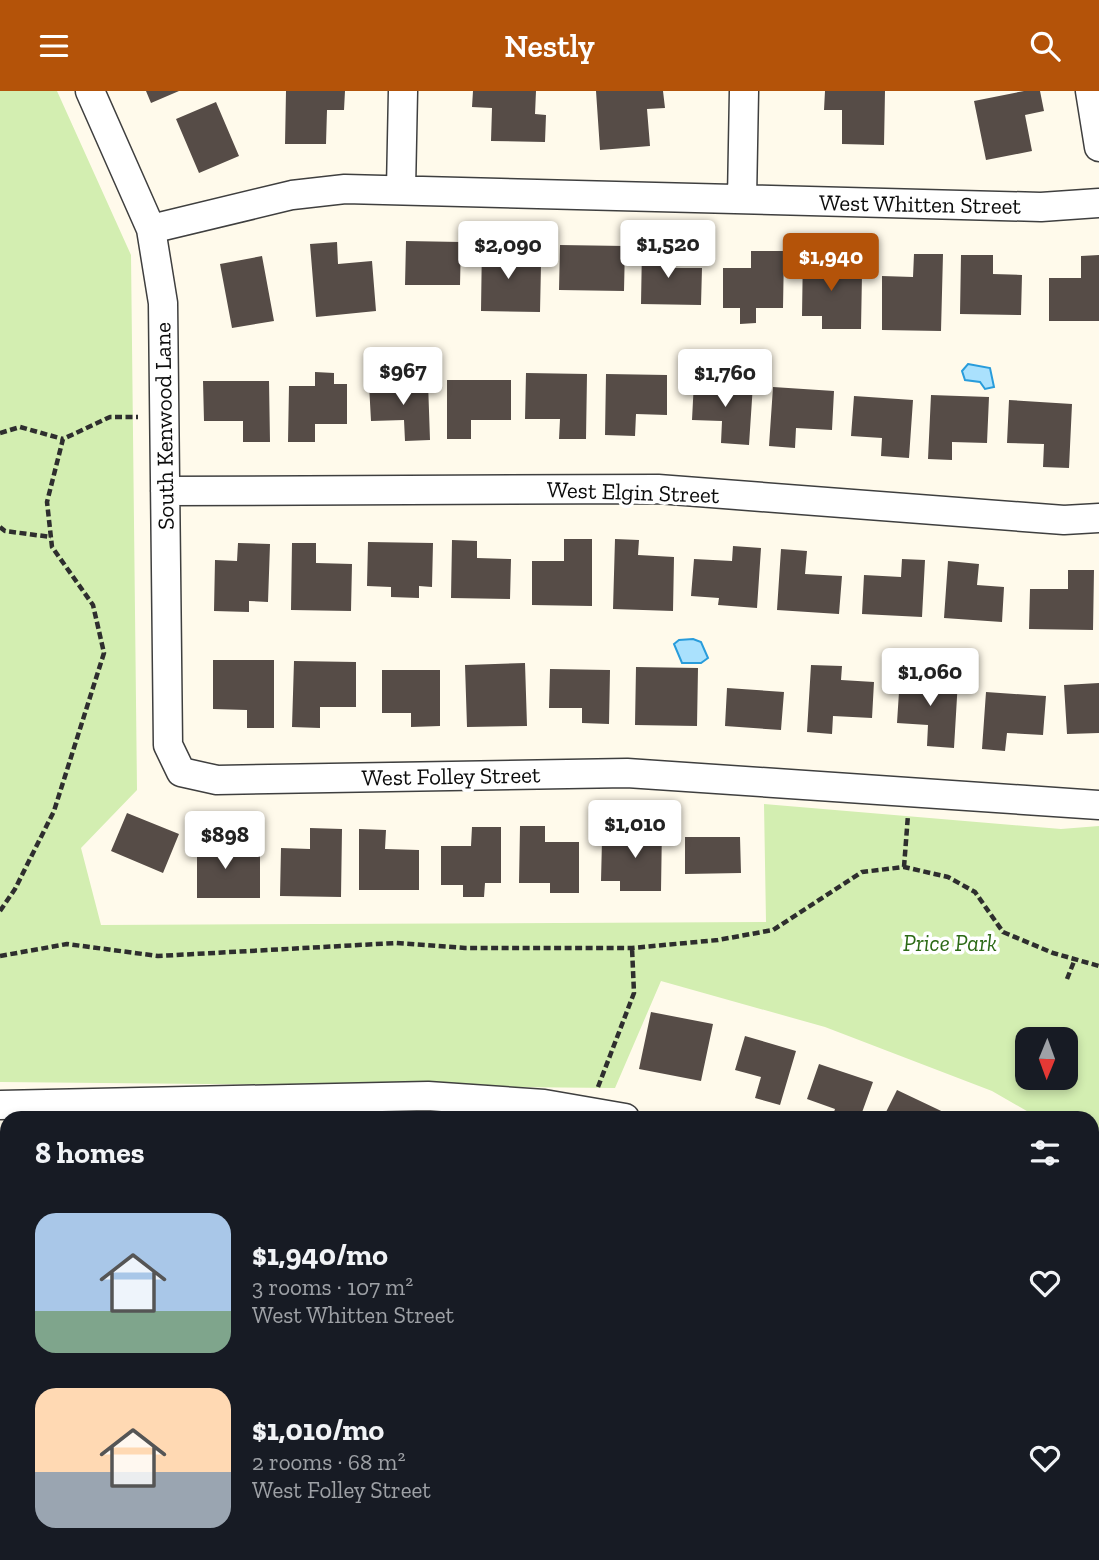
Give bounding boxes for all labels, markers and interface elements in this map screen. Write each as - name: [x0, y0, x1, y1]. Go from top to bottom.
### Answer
- icon: menu: [35, 27, 73, 65]
- text: Nestly: [504, 27, 595, 65]
- icon: search: [1026, 27, 1064, 65]
- street label: West Whitten Street: [819, 188, 1022, 220]
- pin: $2,090: [451, 221, 565, 281]
- pin: $1,520: [611, 221, 725, 280]
- text: $1,520: [636, 229, 700, 257]
- text: $2,090: [474, 230, 542, 258]
- pin: $1,940: [774, 233, 888, 293]
- text: $1,940: [799, 242, 863, 270]
- street label: South Kenwood Lane: [148, 322, 180, 530]
- pin: $967: [362, 347, 444, 407]
- pin: $1,760: [668, 349, 782, 409]
- text: $967: [379, 356, 427, 384]
- text: $1,760: [694, 358, 756, 386]
- street label: West Elgin Street: [546, 475, 720, 509]
- pin: $1,060: [873, 649, 987, 708]
- text: $1,060: [898, 657, 962, 685]
- street label: West Folley Street: [361, 760, 541, 792]
- pin: $1,010: [578, 801, 692, 860]
- text: $1,010: [604, 809, 666, 837]
- pin: $898: [184, 811, 266, 871]
- text: $898: [201, 820, 249, 848]
- park label: Price Park: [903, 929, 997, 957]
- north arrow: [1015, 1027, 1078, 1090]
- map controls: [1015, 1027, 1078, 1090]
- icon: filters: [1026, 1134, 1064, 1172]
- text: 8 homes: [35, 1135, 144, 1171]
- text: $1,940/mo: [252, 1237, 388, 1273]
- icon: home: [91, 1241, 175, 1325]
- icon: heart: [1026, 1264, 1064, 1302]
- text: 3 rooms · 107 m²: [252, 1273, 413, 1301]
- text: West Whitten Street: [252, 1301, 454, 1329]
- text: $1,010/mo: [252, 1412, 384, 1448]
- icon: home: [91, 1416, 175, 1500]
- icon: heart: [1026, 1439, 1064, 1477]
- text: 2 rooms · 68 m²: [252, 1448, 405, 1476]
- text: West Folley Street: [252, 1476, 431, 1504]

